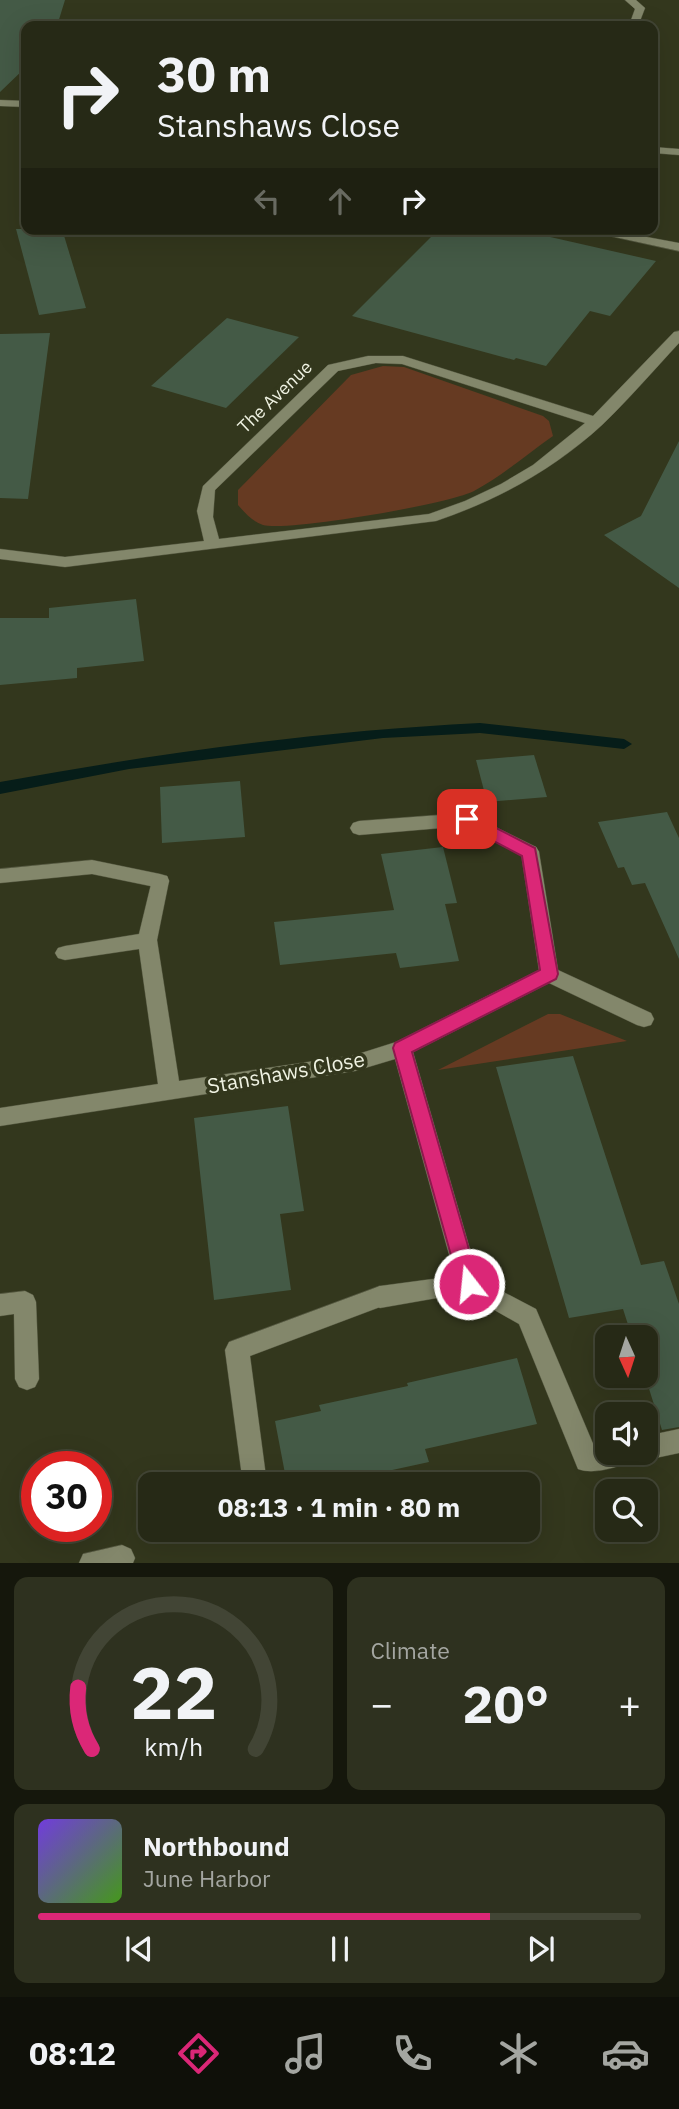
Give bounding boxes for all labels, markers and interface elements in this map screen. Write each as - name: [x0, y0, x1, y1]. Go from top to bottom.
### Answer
- text: 30 m: [157, 42, 271, 105]
- icon: right: [42, 49, 133, 140]
- text: Stanshaws Close: [157, 104, 400, 146]
- icon: left: [248, 182, 286, 220]
- icon: ahead: [321, 182, 359, 220]
- icon: right: [394, 182, 432, 220]
- street label: The Avenue: [233, 355, 317, 438]
- pin: [437, 789, 497, 849]
- icon: arrive: [448, 800, 486, 838]
- street label: Stanshaws Close: [205, 1044, 367, 1100]
- position arrow: [432, 1247, 506, 1321]
- north arrow: [595, 1325, 658, 1388]
- map controls: [595, 1325, 658, 1542]
- button: sound: [595, 1402, 658, 1465]
- speed limit sign: 30: [21, 1451, 112, 1542]
- button: search: [595, 1479, 658, 1542]
- text: 08:13 · 1 min · 80 m: [218, 1490, 460, 1524]
- text: Climate: [371, 1635, 450, 1665]
- text: 22: [130, 1645, 217, 1740]
- text: 20°: [462, 1670, 549, 1737]
- text: −: [371, 1679, 393, 1728]
- text: +: [618, 1679, 641, 1728]
- text: km/h: [144, 1730, 203, 1763]
- text: Northbound: [143, 1829, 290, 1863]
- text: June Harbor: [143, 1863, 271, 1893]
- icon: previous: [120, 1930, 158, 1968]
- icon: pause: [321, 1930, 359, 1968]
- icon: next: [522, 1930, 560, 1968]
- icon: directions: [174, 2029, 223, 2078]
- icon: music: [281, 2029, 330, 2078]
- icon: phone: [388, 2029, 437, 2078]
- icon: climate: [494, 2029, 543, 2078]
- icon: car: [601, 2029, 650, 2078]
- text: 08:12: [29, 2032, 116, 2074]

